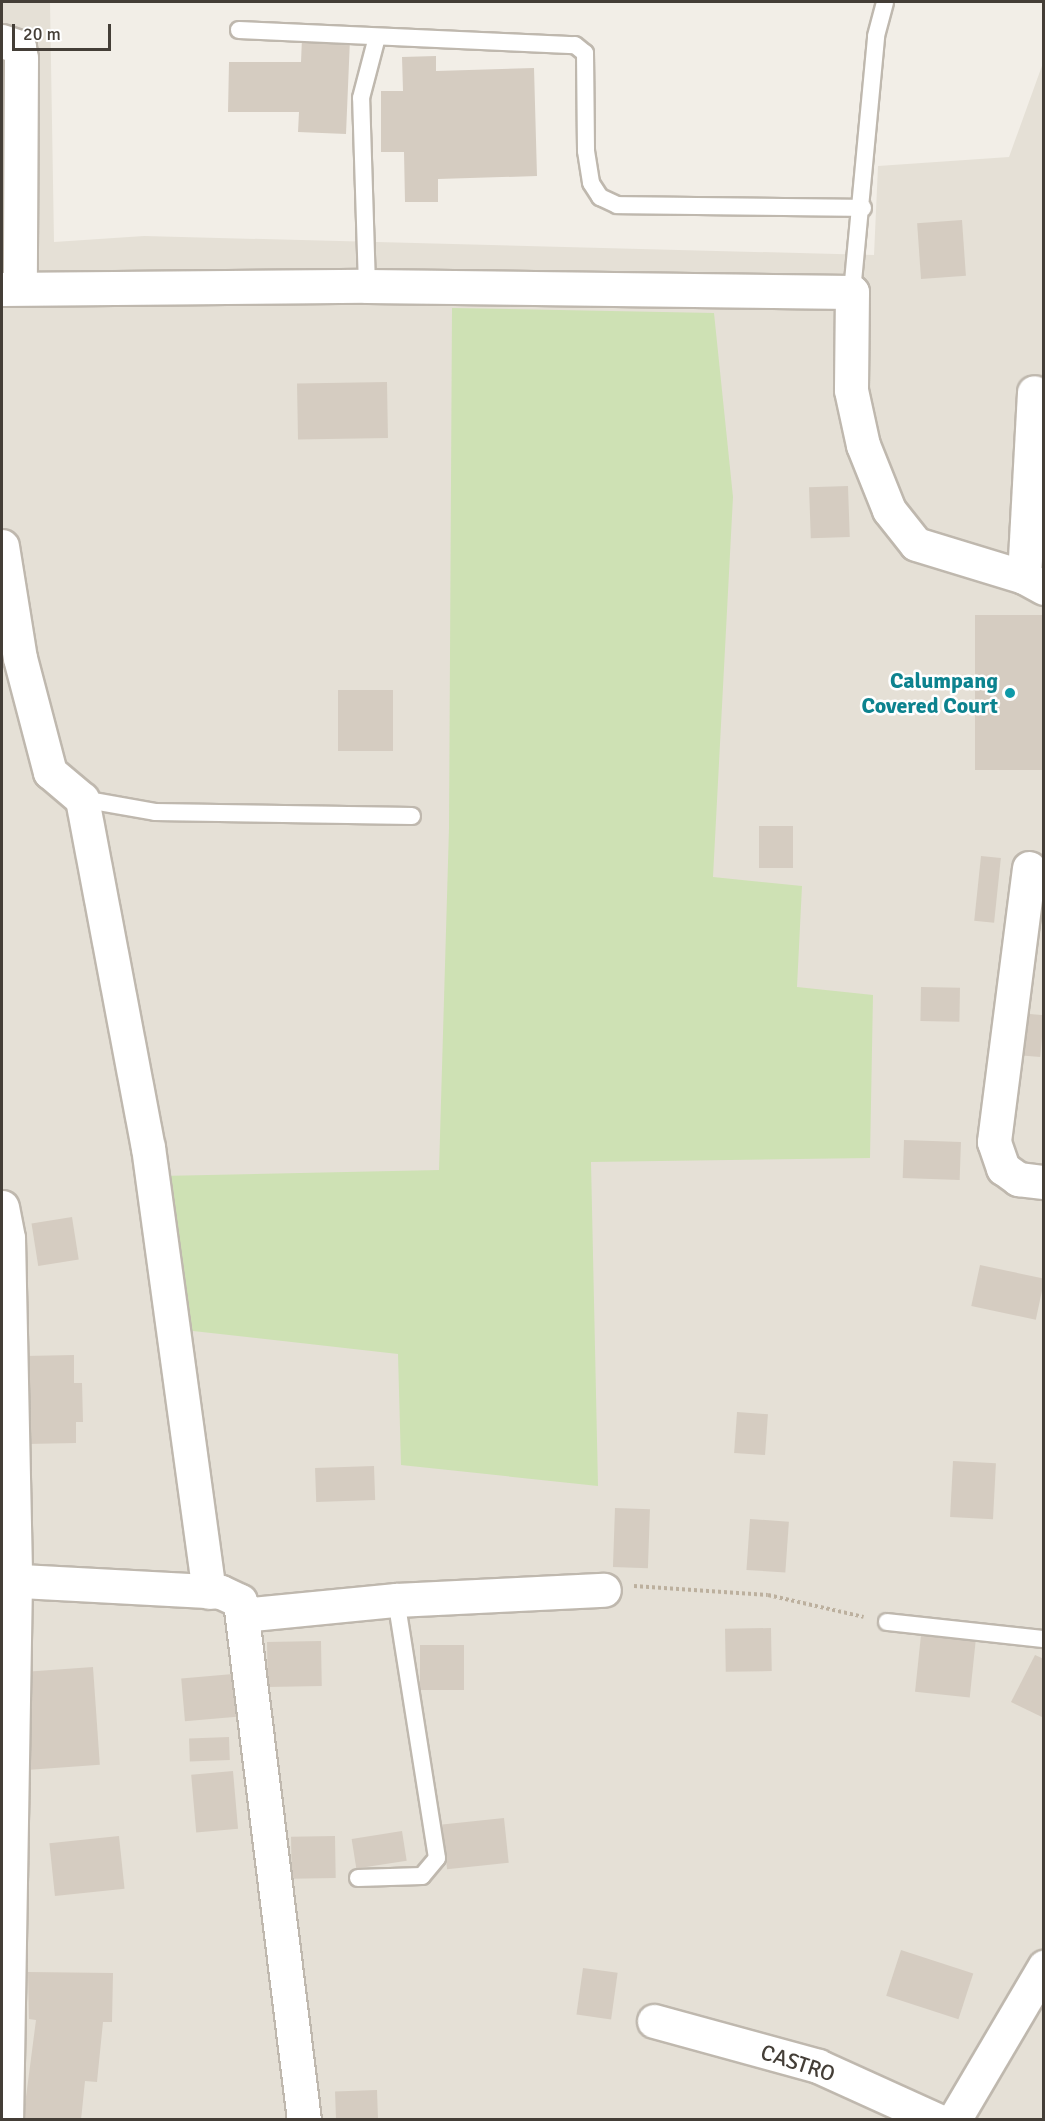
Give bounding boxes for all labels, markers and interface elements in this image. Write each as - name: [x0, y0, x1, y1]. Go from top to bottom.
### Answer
- scale bar: [15, 12, 114, 50]
- text: 20 m: [23, 23, 61, 45]
- place label: Calumpang Covered Court: [861, 667, 998, 718]
- marker: Calumpang Covered Court: [1003, 686, 1017, 700]
- street label: CASTRO: [758, 2039, 838, 2087]

